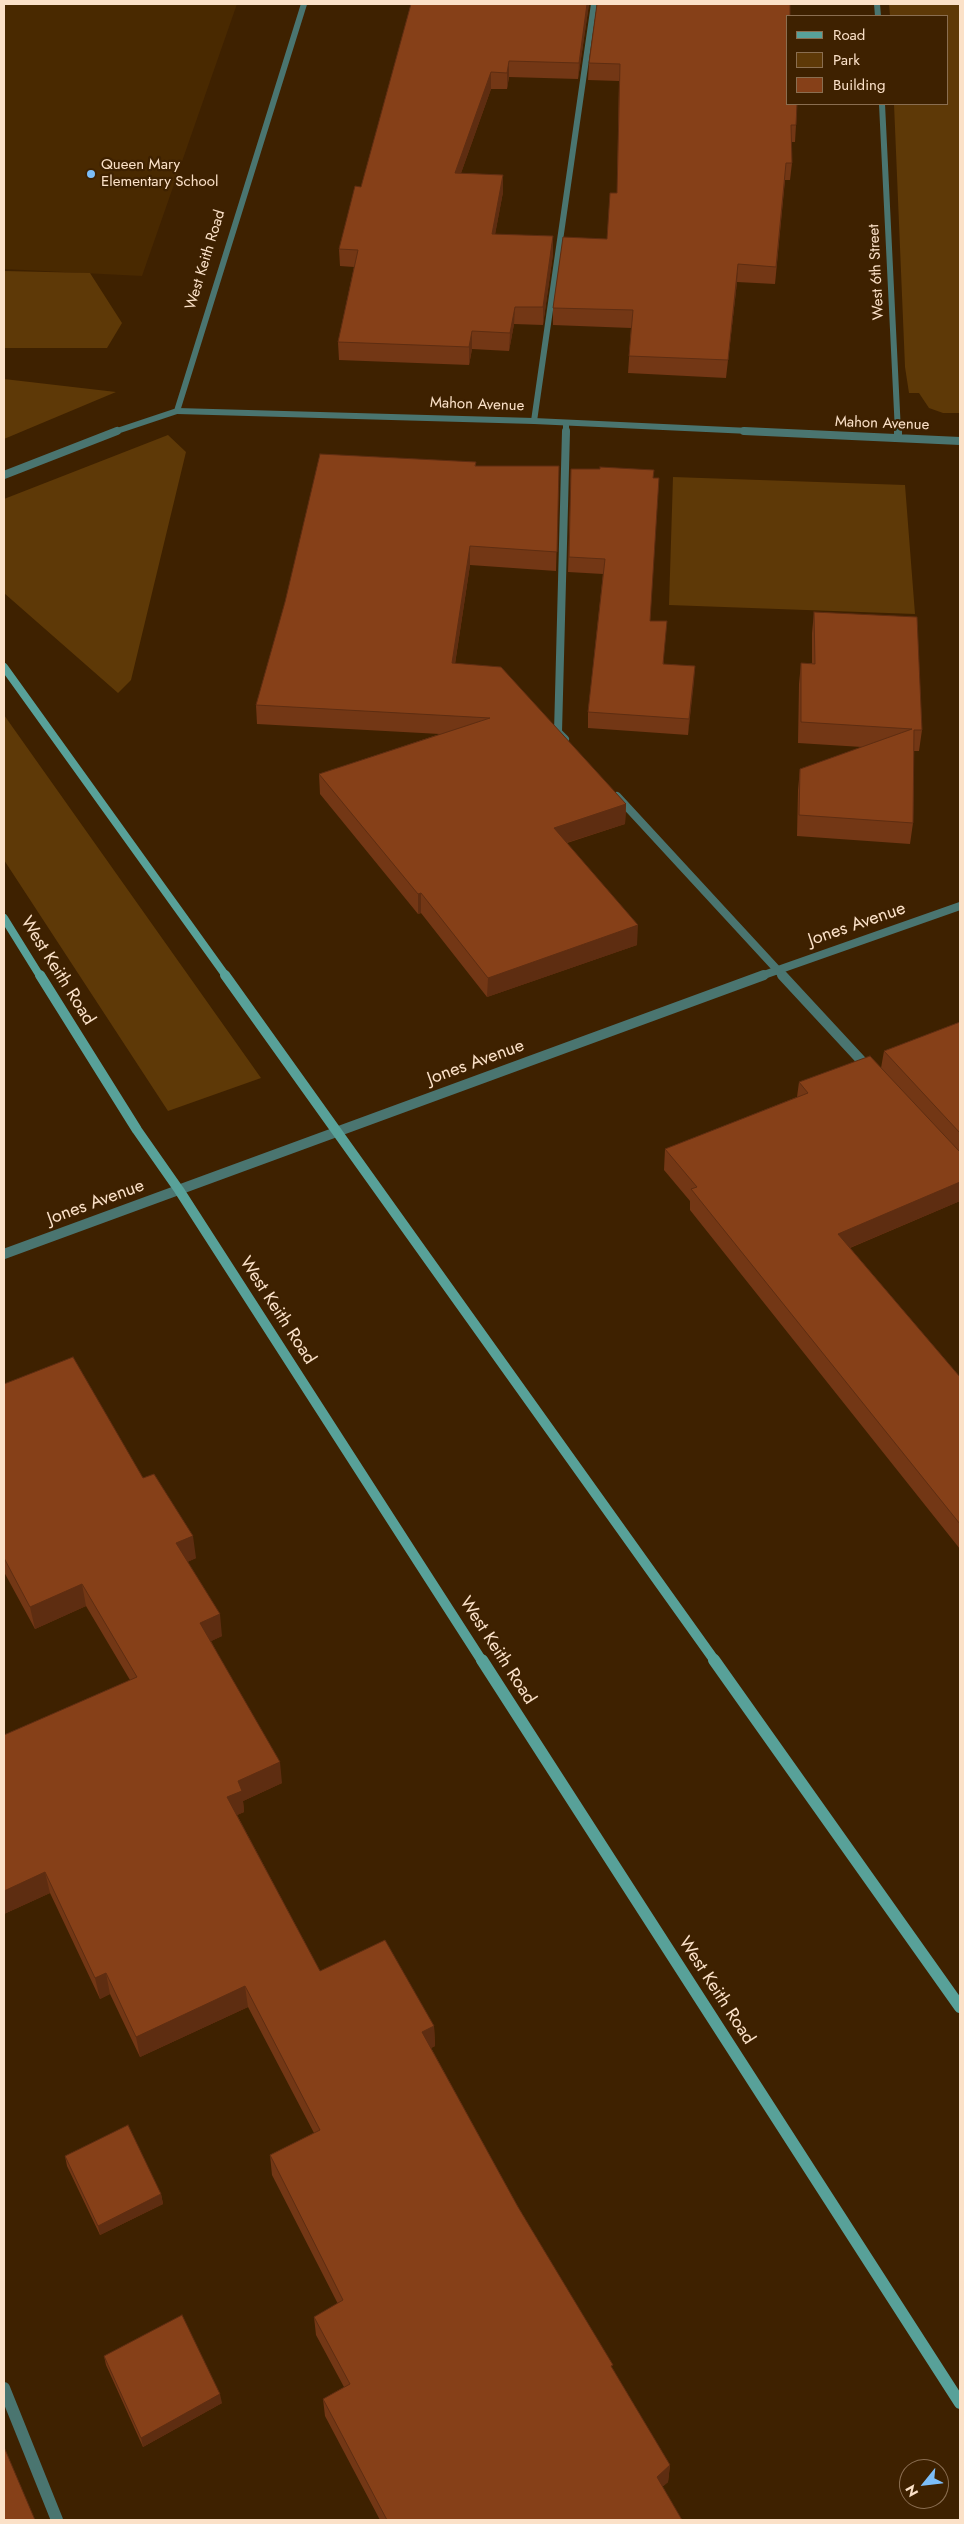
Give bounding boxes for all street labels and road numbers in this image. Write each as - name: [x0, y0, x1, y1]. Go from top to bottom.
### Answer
- street label: West Keith Road: [182, 208, 230, 312]
- street label: West 6th Street: [866, 224, 888, 320]
- street label: Mahon Avenue: [429, 394, 525, 416]
- street label: Mahon Avenue: [834, 413, 930, 435]
- street label: Jones Avenue: [805, 898, 909, 952]
- street label: West Keith Road: [15, 913, 99, 1029]
- street label: Jones Avenue: [425, 1035, 527, 1091]
- street label: Jones Avenue: [45, 1175, 147, 1231]
- street label: West Keith Road: [234, 1253, 320, 1369]
- street label: West Keith Road: [454, 1593, 540, 1709]
- street label: West Keith Road: [673, 1933, 759, 2049]

